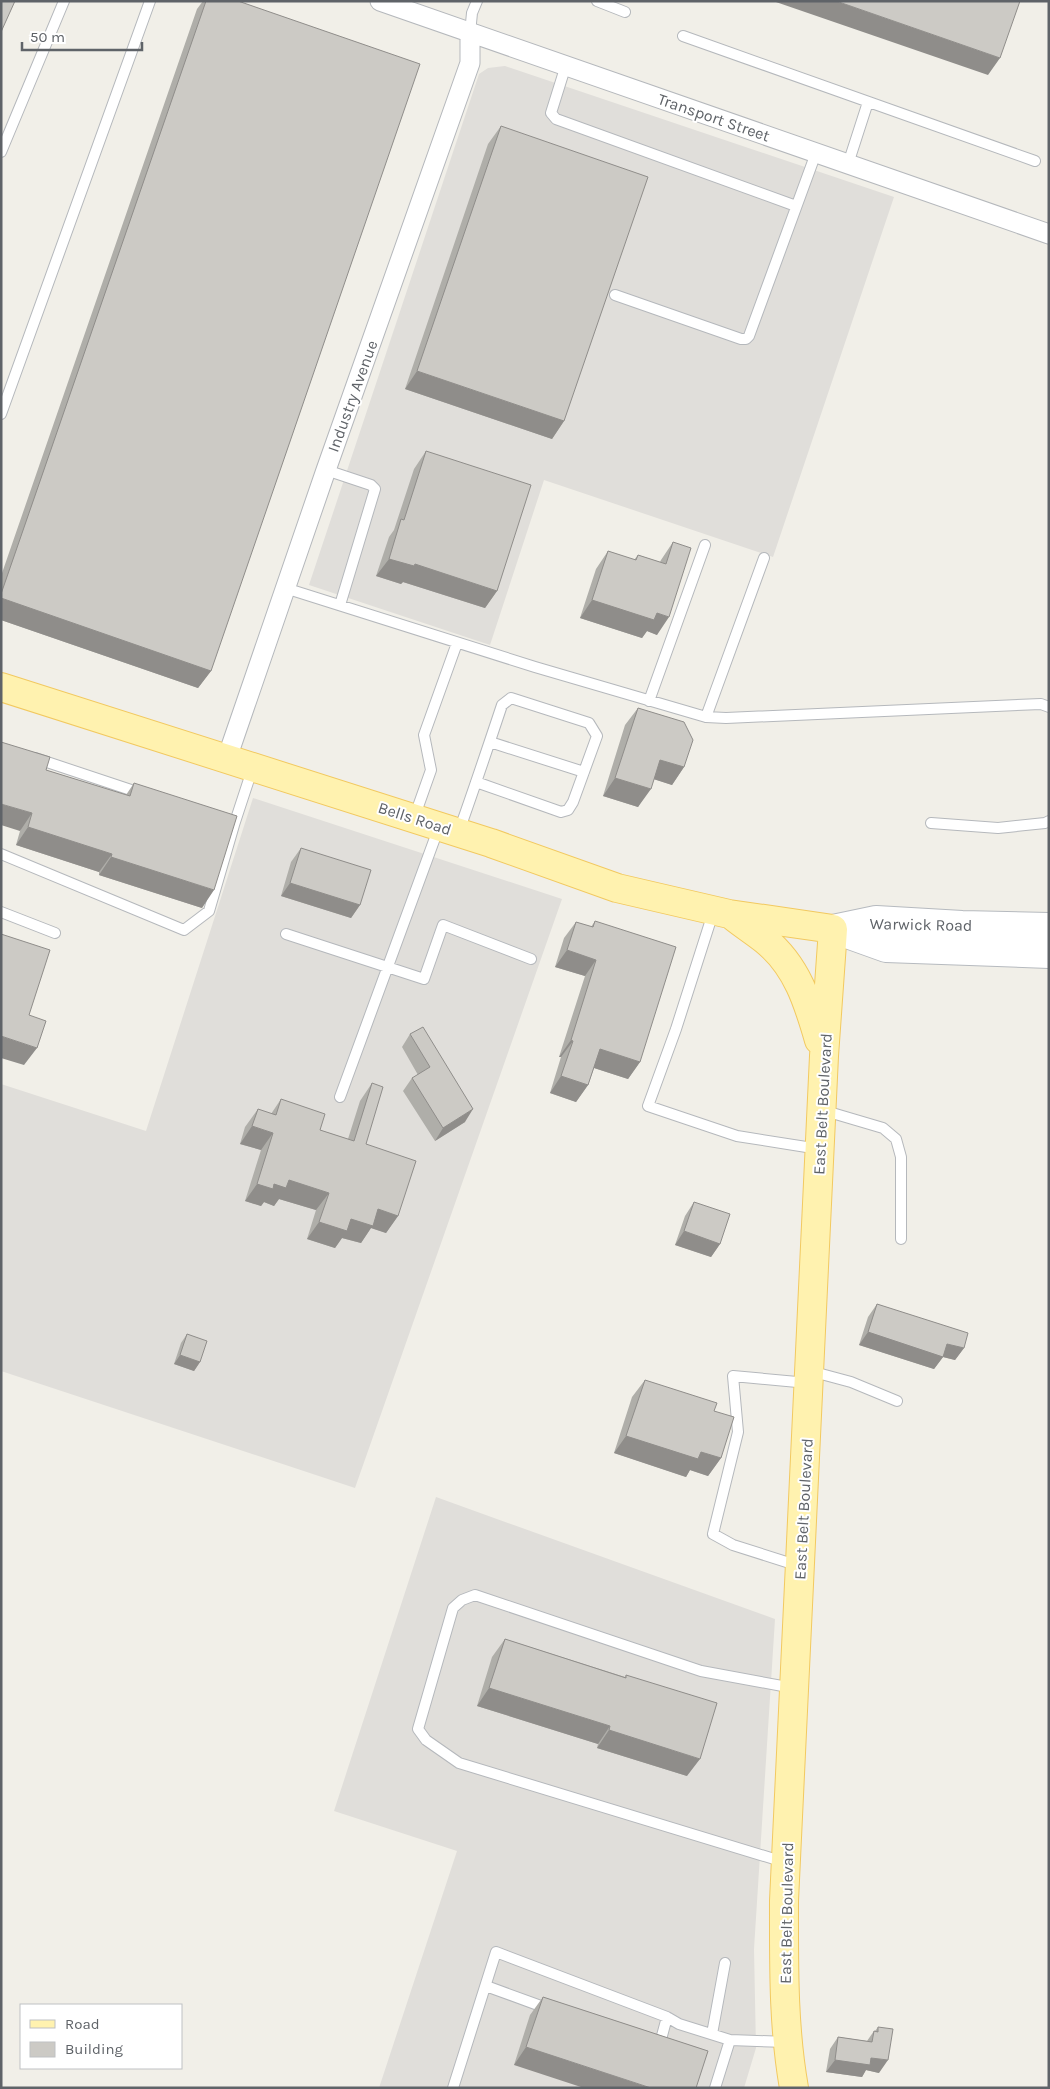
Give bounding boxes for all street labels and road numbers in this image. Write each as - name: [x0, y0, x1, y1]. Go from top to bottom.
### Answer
- street label: Transport Street: [655, 89, 772, 146]
- street label: Industry Avenue: [323, 338, 381, 455]
- street label: Bells Road: [376, 798, 454, 839]
- street label: Warwick Road: [870, 914, 972, 935]
- street label: East Belt Boulevard: [809, 1033, 836, 1175]
- street label: East Belt Boulevard: [790, 1438, 817, 1580]
- street label: East Belt Boulevard: [776, 1842, 797, 1984]

